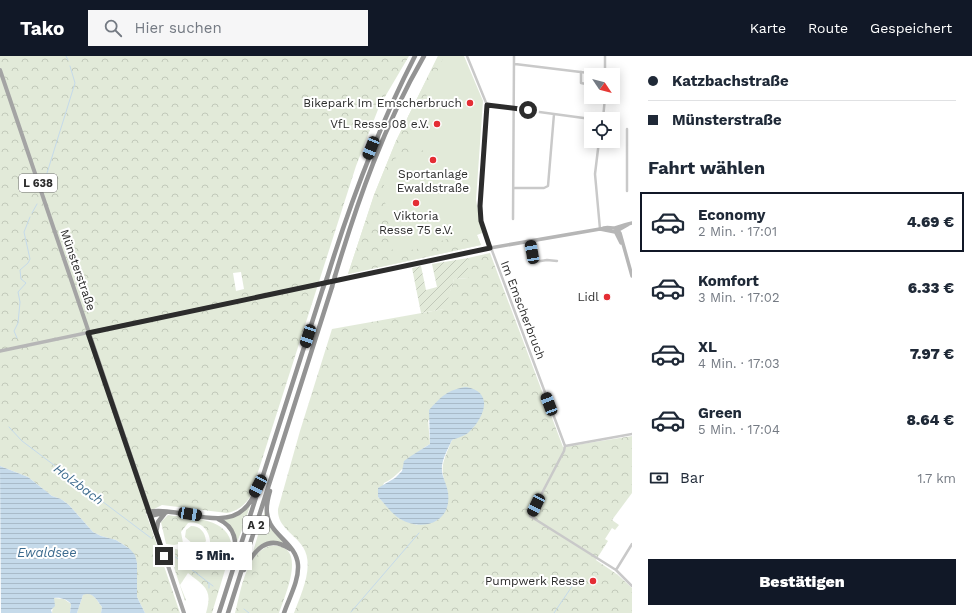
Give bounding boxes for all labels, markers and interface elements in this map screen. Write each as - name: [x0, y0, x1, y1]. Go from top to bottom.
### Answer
- search box: [88, 10, 368, 46]
- text: Tako: [20, 17, 64, 40]
- icon: search: [102, 17, 124, 39]
- text: Hier suchen: [134, 19, 222, 37]
- text: Karte: [750, 20, 786, 36]
- text: Route: [808, 20, 848, 36]
- text: Gespeichert: [870, 20, 952, 36]
- north arrow: [584, 68, 620, 104]
- map controls: [584, 68, 620, 148]
- text: Katzbachstraße: [672, 72, 789, 90]
- place label: Bikepark Im Emscherbruch: [303, 96, 462, 110]
- marker: Bikepark Im Emscherbruch: [465, 98, 475, 108]
- route start: [519, 101, 537, 119]
- text: Münsterstraße: [672, 111, 782, 129]
- button: locate: [584, 112, 620, 148]
- place label: VfL Resse 08 e.V.: [330, 117, 429, 131]
- marker: VfL Resse 08 e.V.: [432, 119, 442, 129]
- car: [361, 135, 381, 161]
- marker: Sportanlage Ewaldstraße: [428, 155, 438, 165]
- text: Fahrt wählen: [648, 157, 765, 178]
- place label: Sportanlage Ewaldstraße: [397, 167, 469, 195]
- road number: L 638: [19, 174, 57, 192]
- marker: Viktoria Resse 75 e.V.: [411, 198, 421, 208]
- icon: car: [650, 204, 686, 240]
- text: Economy: [698, 206, 765, 224]
- place label: Viktoria Resse 75 e.V.: [379, 209, 453, 237]
- text: 4.69 €: [907, 213, 954, 231]
- text: 2 Min. · 17:01: [698, 224, 777, 239]
- street label: Münsterstraße: [58, 227, 98, 313]
- car: [524, 239, 540, 265]
- street label: Im Emscherbruch: [498, 259, 548, 361]
- icon: car: [650, 270, 686, 306]
- text: Komfort: [698, 272, 759, 290]
- text: 6.33 €: [908, 279, 954, 297]
- place label: Lidl: [577, 290, 599, 304]
- text: 3 Min. · 17:02: [698, 290, 780, 305]
- marker: Lidl: [602, 292, 612, 302]
- car: [299, 323, 317, 349]
- icon: car: [650, 336, 686, 372]
- text: XL: [698, 338, 717, 356]
- text: 7.97 €: [910, 345, 954, 363]
- text: 4 Min. · 17:03: [698, 356, 780, 371]
- car: [539, 391, 559, 417]
- icon: car: [650, 402, 686, 438]
- text: Green: [698, 404, 742, 422]
- text: 8.64 €: [906, 411, 954, 429]
- text: 5 Min. · 17:04: [698, 422, 780, 437]
- water label: Holzbach: [51, 461, 107, 508]
- icon: cash: [648, 467, 670, 489]
- text: Bar: [680, 469, 704, 487]
- text: 1.7 km: [918, 471, 956, 486]
- car: [247, 473, 269, 499]
- car: [525, 492, 547, 518]
- car: [177, 506, 203, 522]
- road number: A 2: [243, 516, 269, 534]
- callout: 5 Min.: [178, 542, 252, 570]
- water label: Ewaldsee: [17, 545, 77, 560]
- route end: [155, 547, 173, 565]
- text: 5 Min.: [196, 548, 235, 563]
- button: Bestätigen: [648, 559, 956, 605]
- place label: Pumpwerk Resse: [485, 574, 585, 588]
- marker: Pumpwerk Resse: [588, 576, 598, 586]

